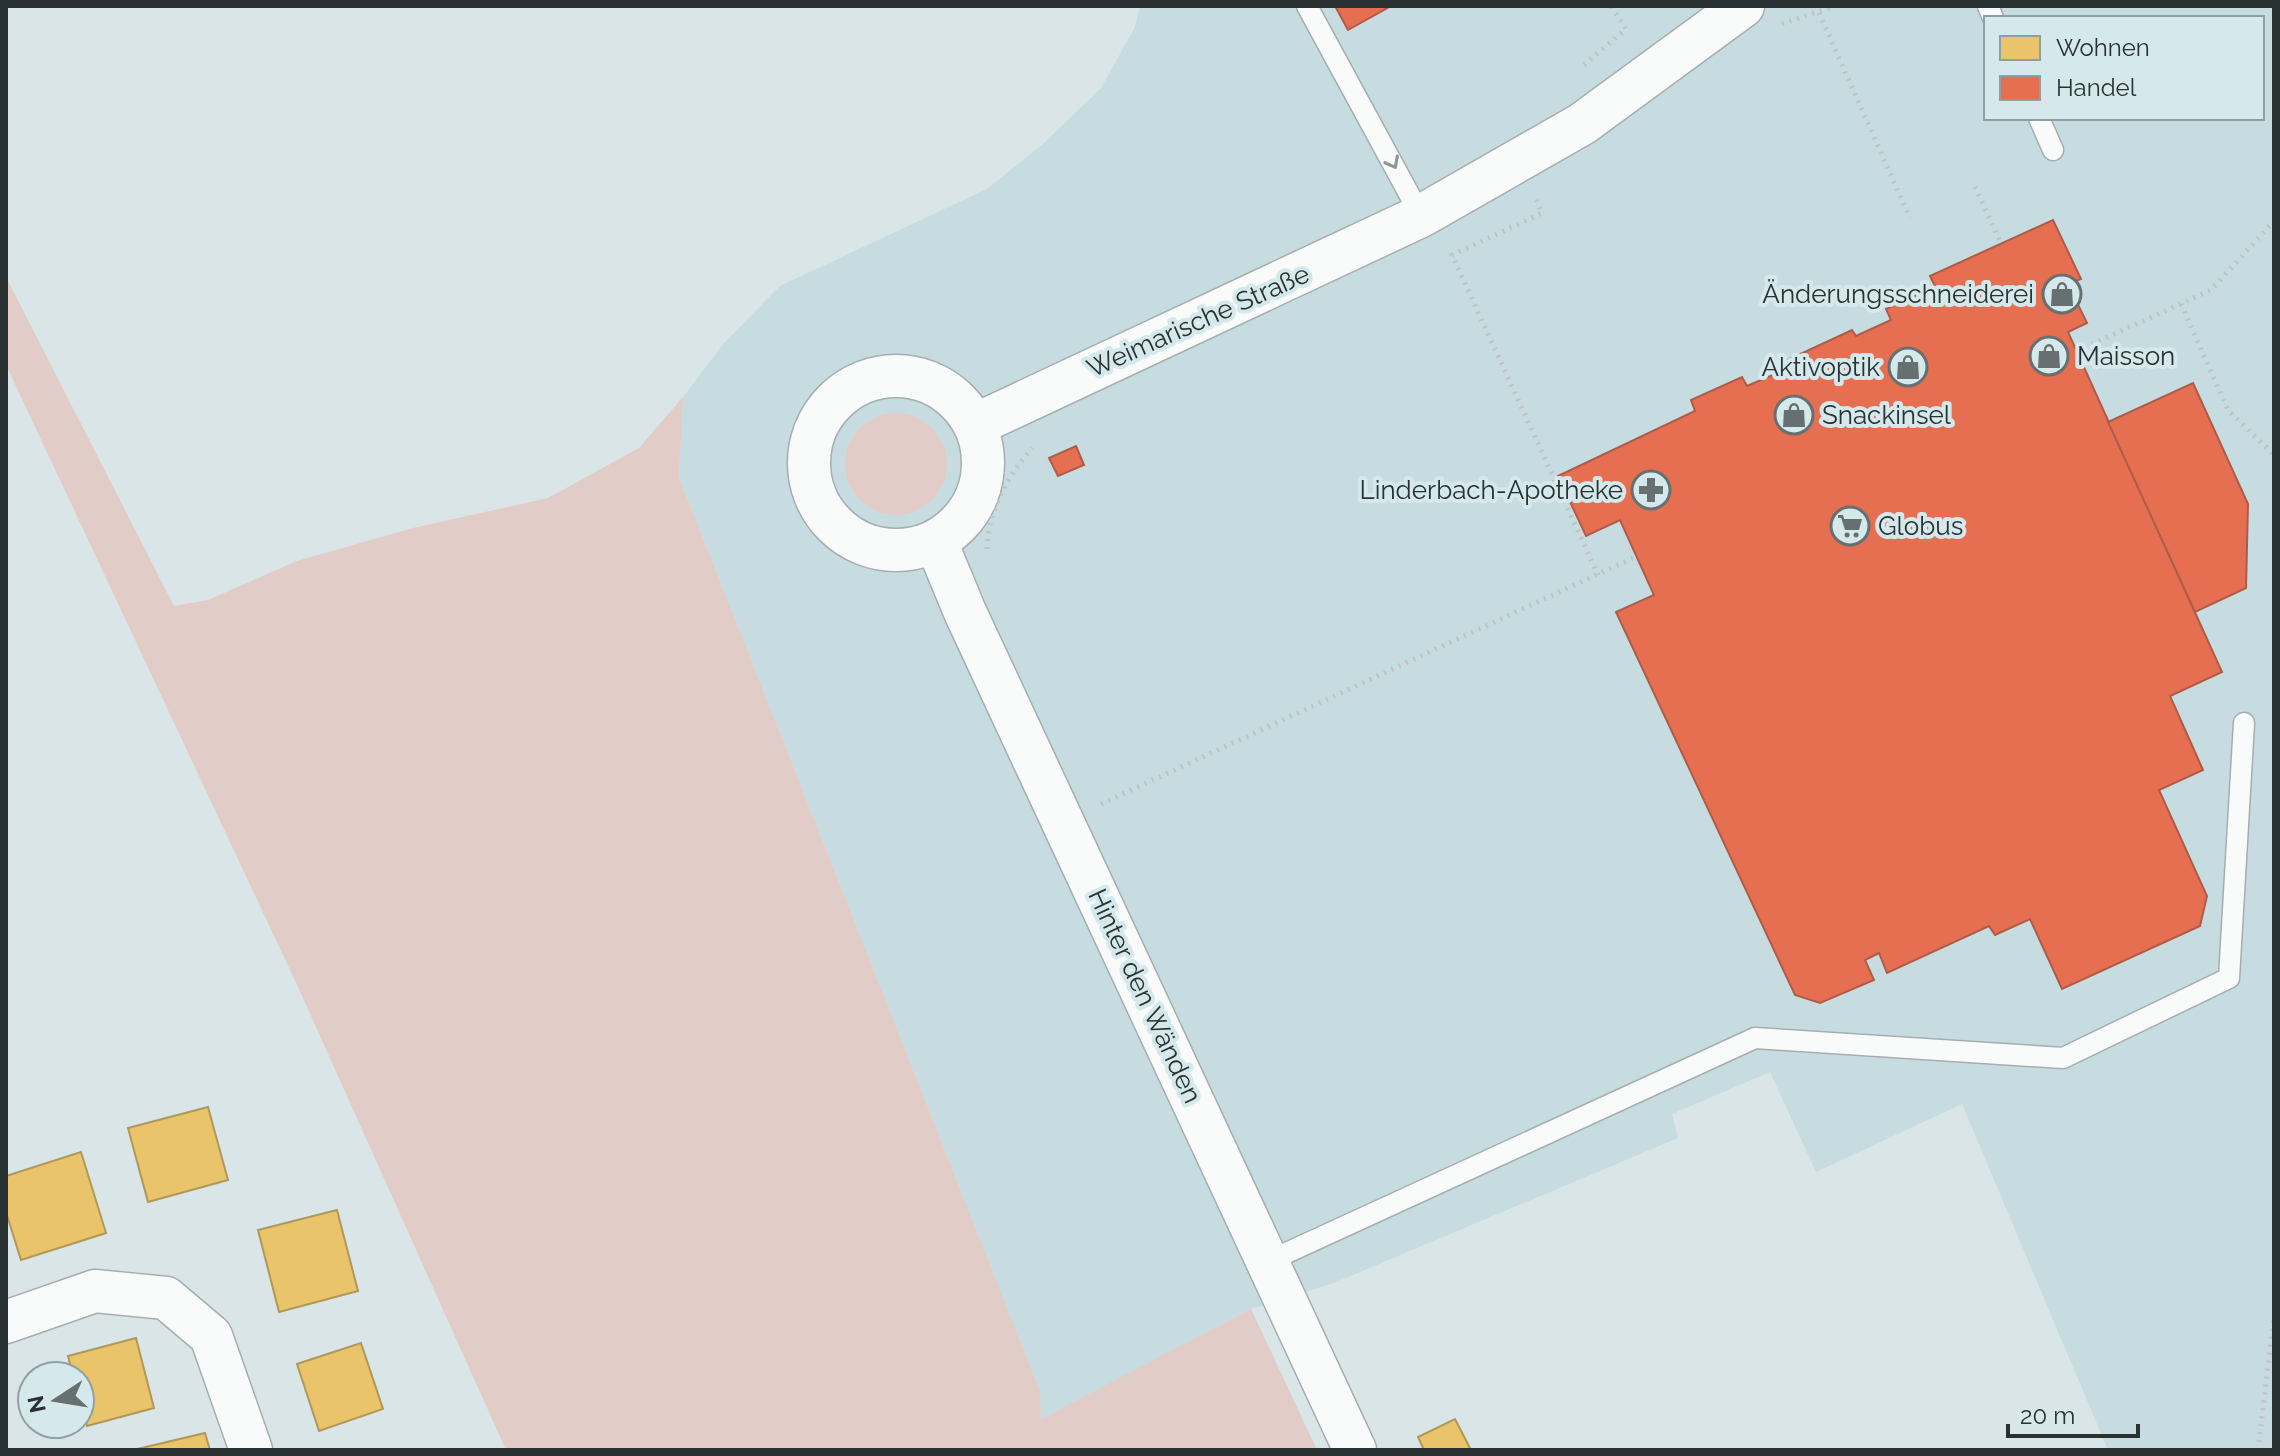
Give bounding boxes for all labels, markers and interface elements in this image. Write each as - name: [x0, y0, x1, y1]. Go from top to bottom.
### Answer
- legend: [1984, 16, 2264, 120]
- text: Wohnen: [2056, 33, 2150, 62]
- text: Handel: [2056, 73, 2137, 102]
- one-way arrow: [1383, 155, 1398, 169]
- street label: Weimarische Straße: [1082, 258, 1314, 384]
- shop icon: Änderungsschneiderei: [2041, 273, 2083, 315]
- place label: Änderungsschneiderei: [1762, 279, 2034, 309]
- shop icon: Maisson: [2028, 335, 2070, 377]
- place label: Maisson: [2077, 341, 2175, 371]
- shop icon: Aktivoptik: [1887, 346, 1929, 388]
- place label: Aktivoptik: [1761, 352, 1880, 382]
- shop icon: Snackinsel: [1773, 394, 1815, 436]
- place label: Snackinsel: [1822, 400, 1952, 430]
- pharmacy icon: Linderbach-Apotheke: [1630, 469, 1672, 511]
- place label: Linderbach-Apotheke: [1360, 475, 1623, 505]
- supermarket icon: Globus: [1829, 505, 1871, 547]
- place label: Globus: [1878, 511, 1963, 541]
- street label: Hinter den Wänden: [1082, 884, 1208, 1108]
- north arrow: [16, 1360, 96, 1440]
- scale bar: [2008, 1388, 2138, 1438]
- text: N: [22, 1393, 51, 1415]
- text: 20 m: [2020, 1401, 2075, 1430]

